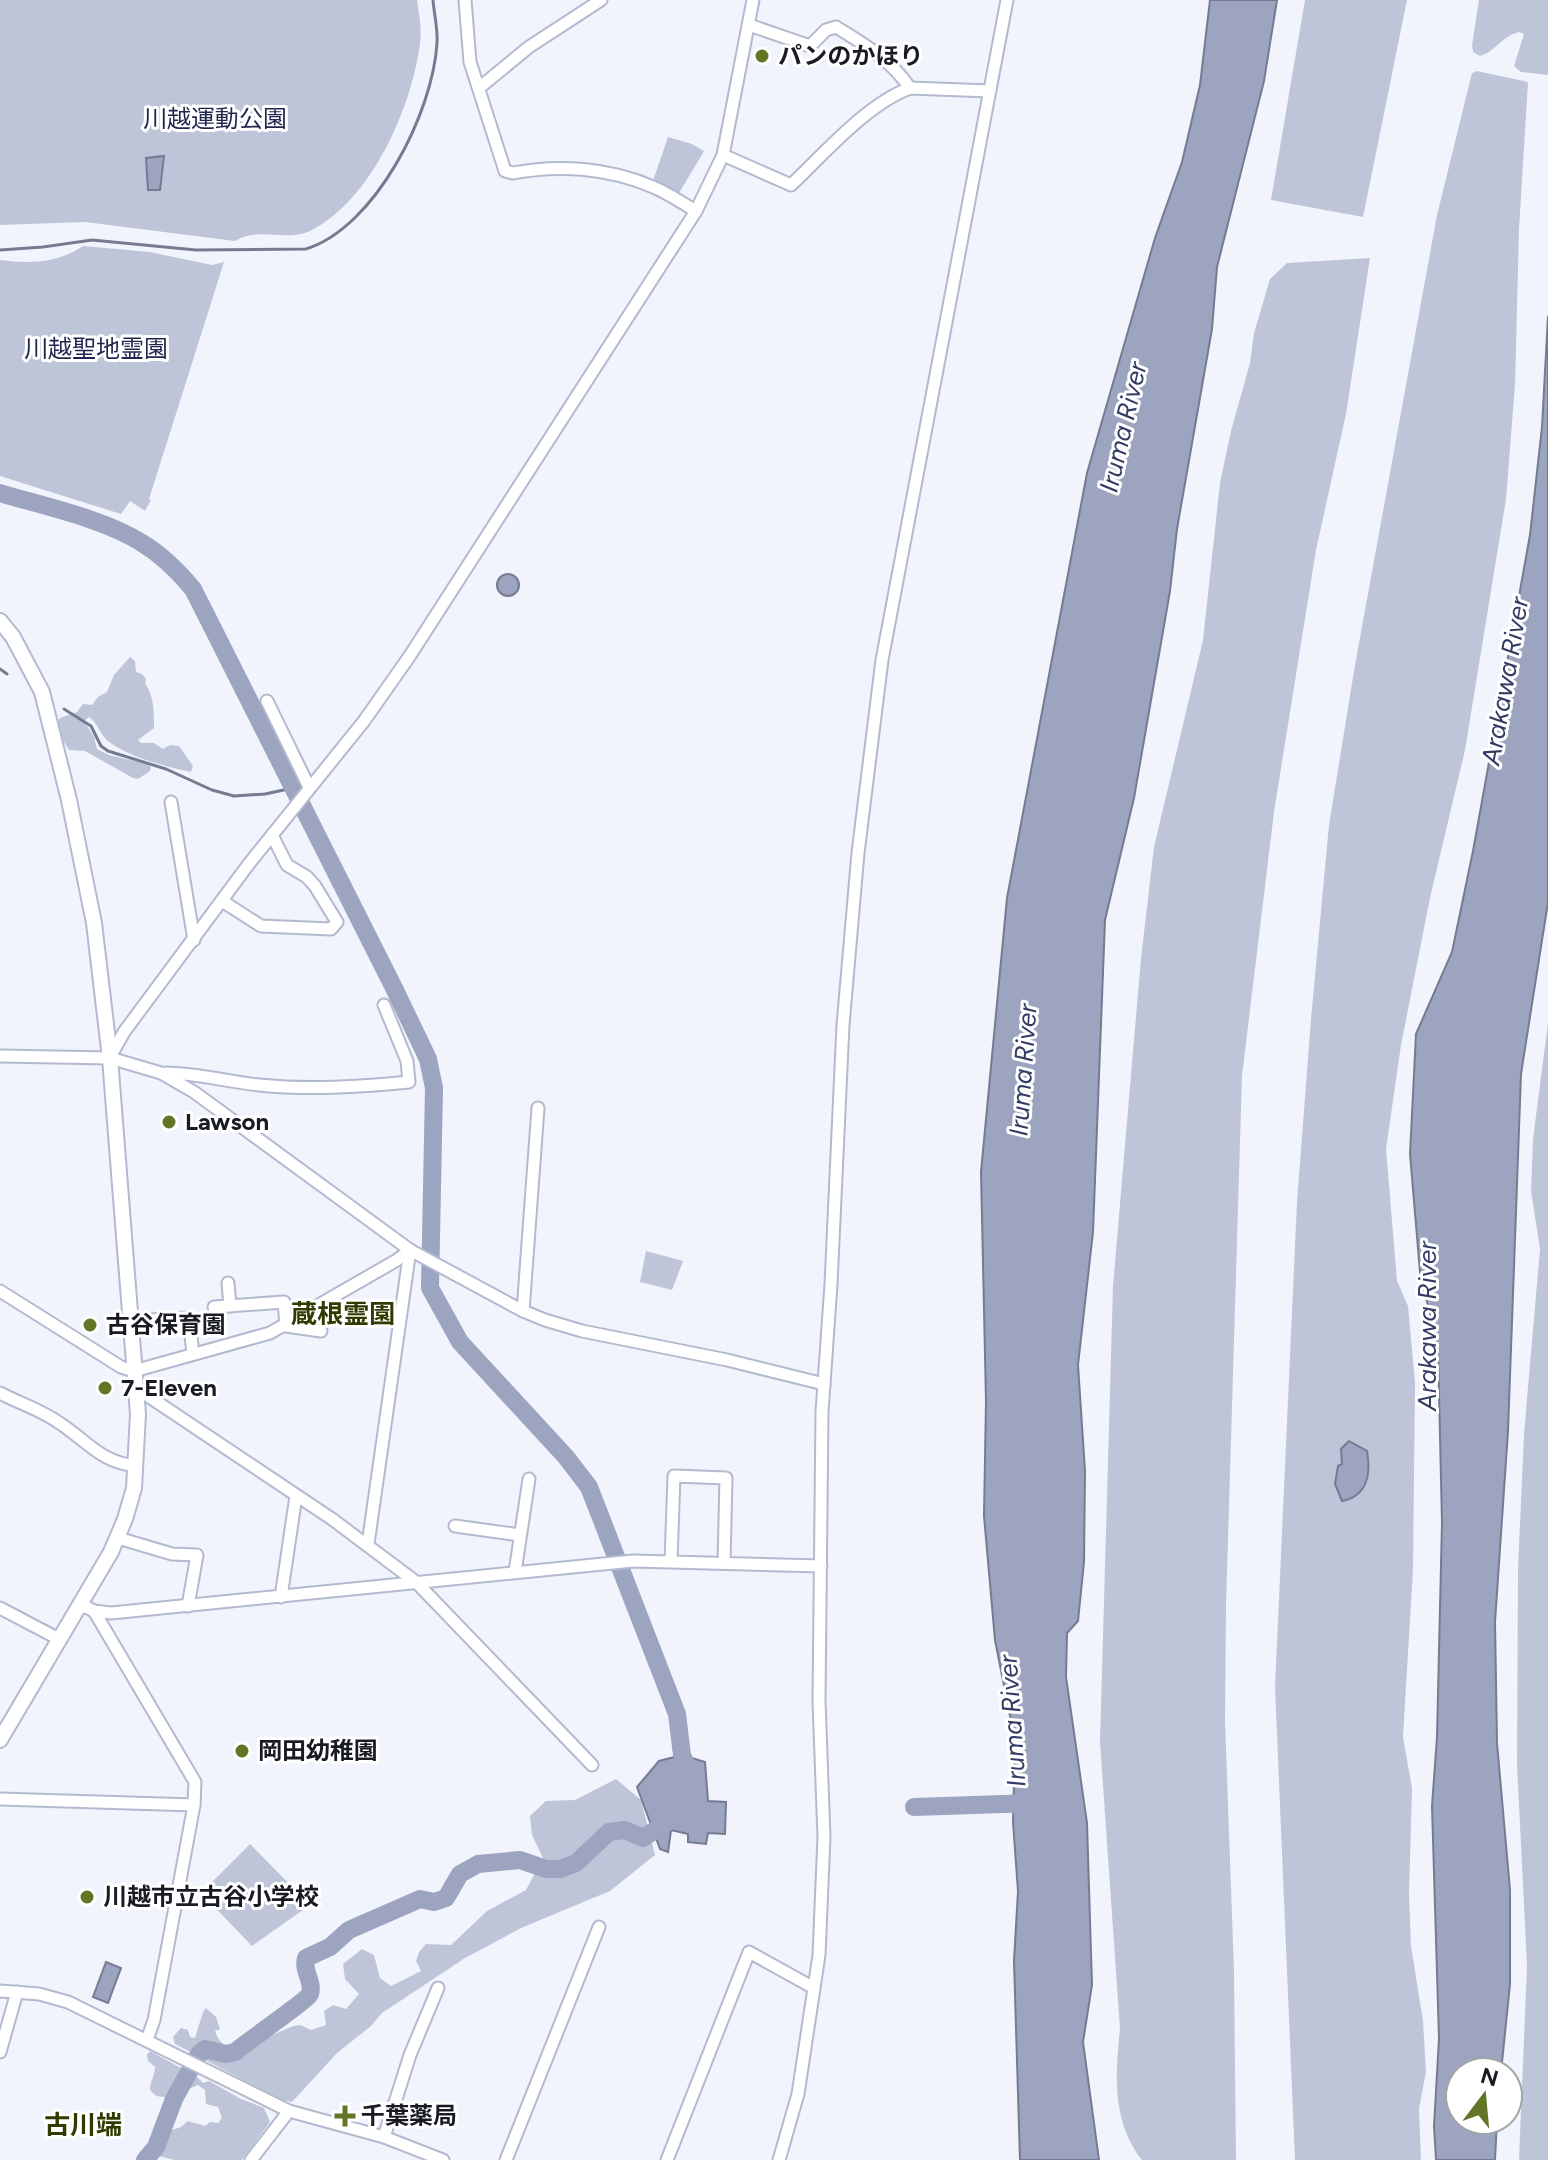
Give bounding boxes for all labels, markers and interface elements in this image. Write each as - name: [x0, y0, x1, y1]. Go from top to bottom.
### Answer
- place label: パンのかほり: [778, 41, 923, 70]
- marker: パンのかほり: [753, 47, 771, 65]
- park label: 川越運動公園: [143, 104, 287, 133]
- park label: 川越聖地霊園: [24, 334, 168, 363]
- water label: Iruma River: [1092, 358, 1154, 495]
- water label: Arakawa River: [1474, 593, 1536, 768]
- water label: Iruma River: [1002, 1001, 1044, 1137]
- place label: Lawson: [185, 1107, 269, 1136]
- marker: Lawson: [160, 1113, 178, 1131]
- water label: Arakawa River: [1411, 1240, 1443, 1412]
- district label: 蔵根霊園: [291, 1298, 395, 1330]
- place label: 古谷保育園: [106, 1310, 226, 1339]
- marker: 古谷保育園: [81, 1316, 99, 1334]
- place label: 7-Eleven: [121, 1373, 217, 1402]
- marker: 7-Eleven: [96, 1379, 114, 1397]
- water label: Iruma River: [991, 1652, 1033, 1788]
- place label: 岡田幼稚園: [258, 1736, 378, 1765]
- marker: 岡田幼稚園: [233, 1742, 251, 1760]
- place label: 川越市立古谷小学校: [103, 1882, 319, 1911]
- marker: 川越市立古谷小学校: [78, 1888, 96, 1906]
- north arrow: [1444, 2056, 1524, 2136]
- text: N: [1477, 2062, 1501, 2093]
- place label: 千葉薬局: [361, 2101, 457, 2130]
- marker: 千葉薬局: [336, 2107, 354, 2125]
- district label: 古川端: [44, 2109, 122, 2141]

